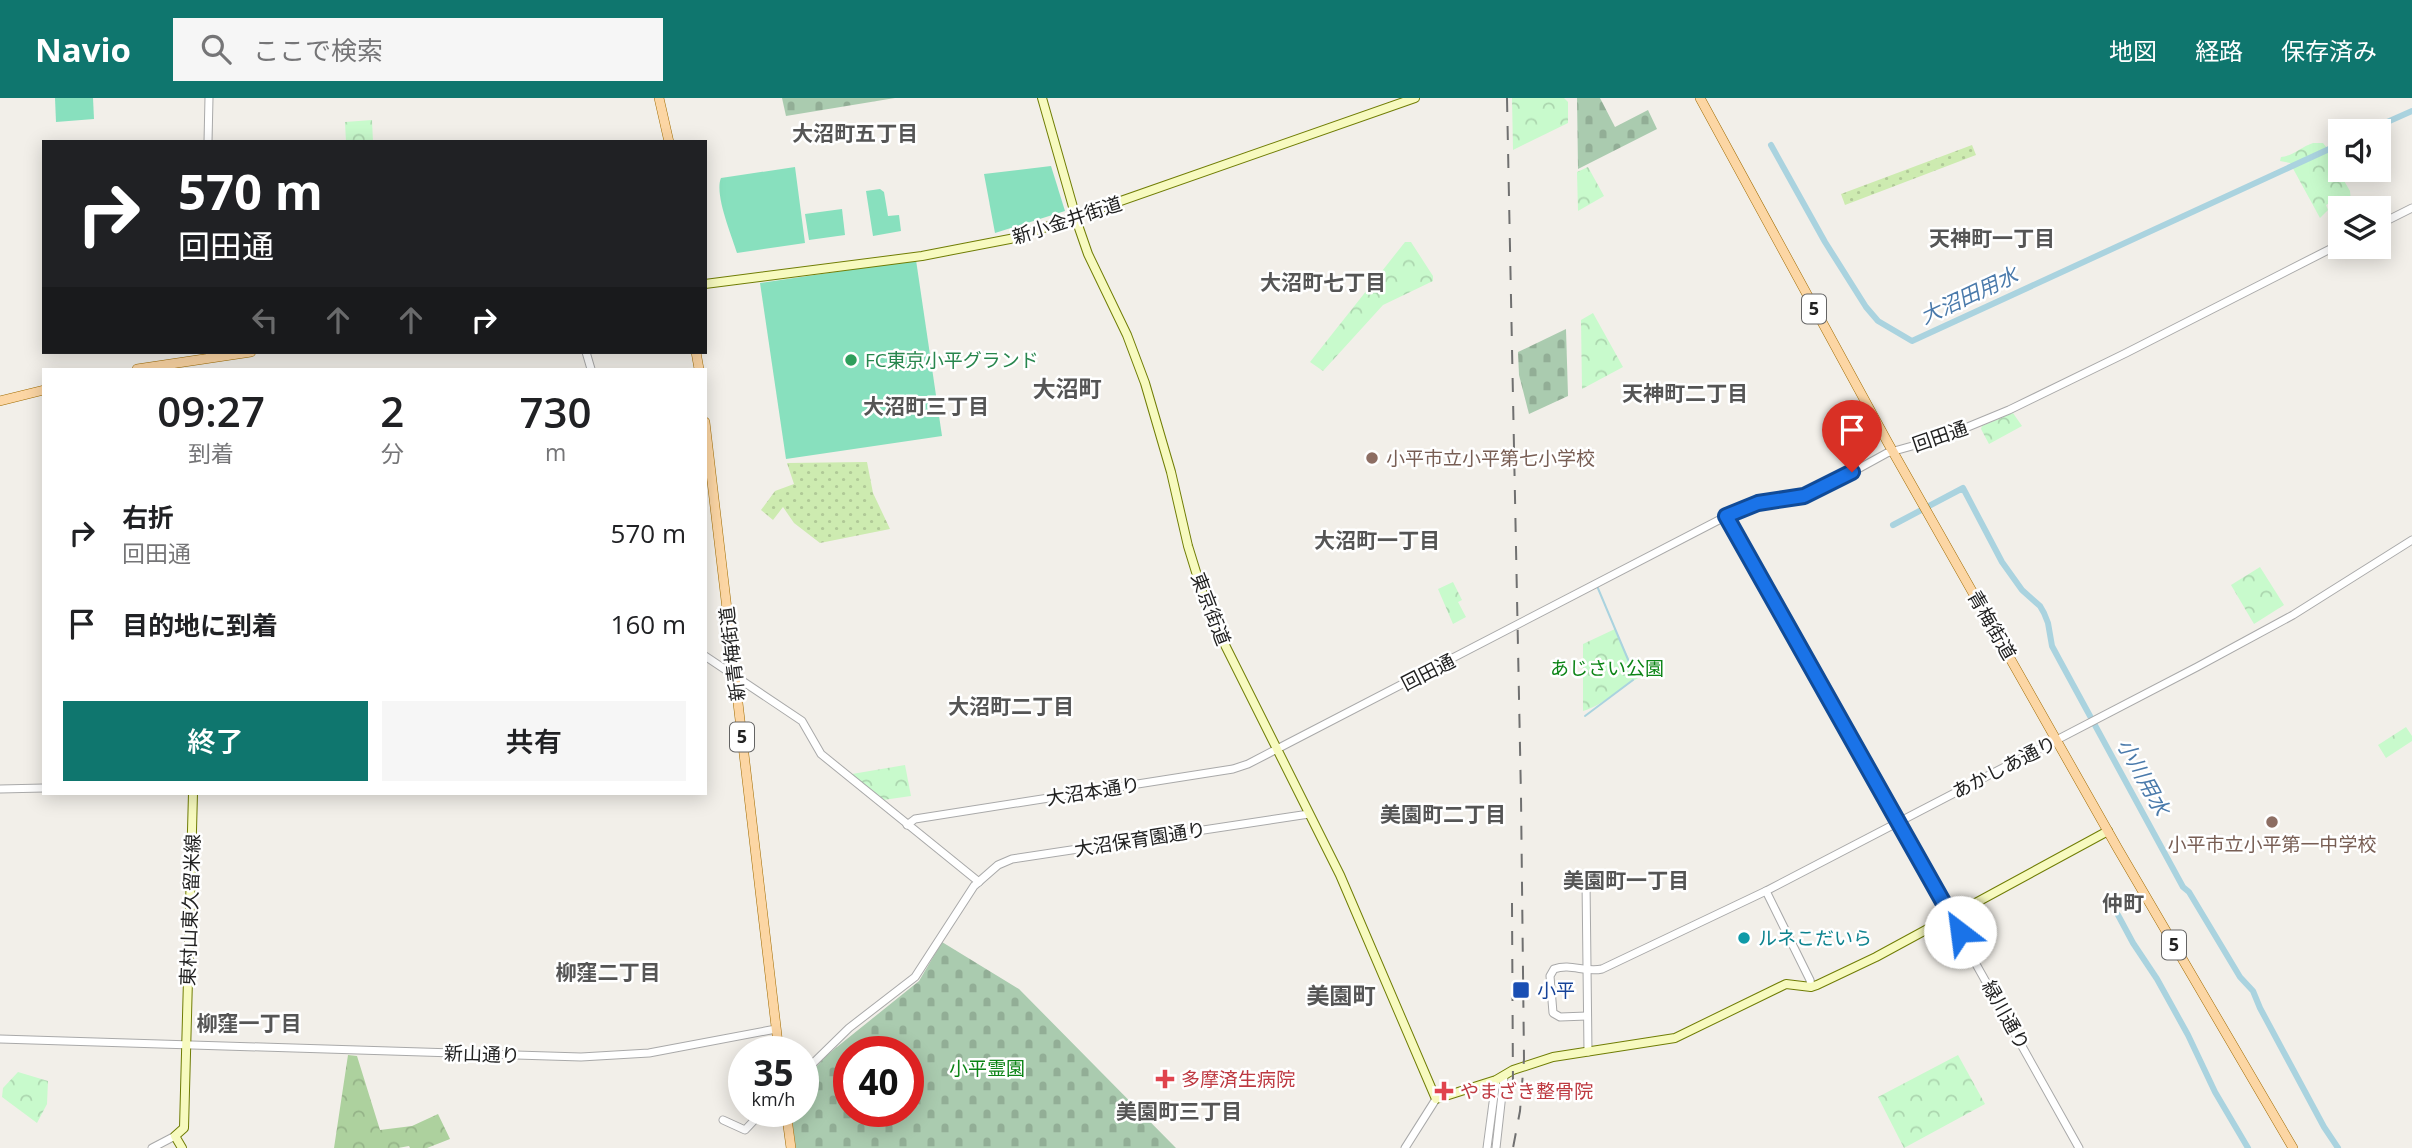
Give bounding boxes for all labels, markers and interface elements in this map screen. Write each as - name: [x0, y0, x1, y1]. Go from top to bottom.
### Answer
- search box: [173, 18, 663, 81]
- text: Navio: [35, 27, 131, 72]
- icon: search: [197, 30, 235, 68]
- text: ここで検索: [253, 32, 383, 68]
- text: 地図: [2109, 34, 2157, 67]
- text: 経路: [2195, 34, 2243, 67]
- text: 保存済み: [2281, 34, 2377, 67]
- district label: 大沼町五丁目: [792, 119, 918, 147]
- map controls: [2328, 119, 2391, 259]
- button: sound: [2328, 119, 2391, 182]
- text: 570 m: [178, 158, 323, 224]
- icon: right: [63, 168, 154, 259]
- street label: 新小金井街道: [1009, 190, 1125, 250]
- button: layers: [2328, 196, 2391, 259]
- text: 回田通: [178, 224, 274, 267]
- district label: 天神町一丁目: [1929, 224, 2055, 252]
- water label: 大沼田用水: [1915, 259, 2024, 330]
- district label: 大沼町七丁目: [1260, 268, 1386, 296]
- road number: 5: [1802, 294, 1826, 324]
- icon: left: [246, 301, 284, 339]
- icon: ahead: [319, 301, 357, 339]
- icon: ahead: [392, 301, 430, 339]
- icon: right: [465, 301, 503, 339]
- place label: FC東京小平グランド: [865, 347, 1039, 373]
- marker: FC東京小平グランド: [843, 352, 859, 368]
- district label: 大沼町: [1033, 372, 1102, 404]
- district label: 天神町二丁目: [1622, 379, 1748, 407]
- text: 09:27: [157, 382, 265, 439]
- text: 2: [380, 382, 404, 439]
- text: 730: [520, 383, 592, 440]
- district label: 大沼町三丁目: [863, 392, 989, 420]
- pin: [1822, 400, 1882, 472]
- icon: arrive: [1833, 411, 1871, 449]
- street label: 回田通: [1909, 414, 1971, 458]
- text: m: [545, 436, 566, 468]
- text: 到着: [188, 437, 234, 469]
- text: 分: [381, 437, 404, 469]
- place label: 小平市立小平第七小学校: [1386, 445, 1595, 471]
- marker: 小平市立小平第七小学校: [1364, 450, 1380, 466]
- text: 右折: [122, 499, 174, 535]
- icon: right: [63, 514, 101, 552]
- text: 570 m: [611, 515, 686, 551]
- district label: 大沼町一丁目: [1314, 526, 1440, 554]
- text: 回田通: [122, 537, 191, 569]
- street label: 東京街道: [1185, 569, 1237, 649]
- street label: 青梅街道: [1962, 586, 2022, 664]
- icon: arrive: [63, 605, 101, 643]
- street label: 新青梅街道: [713, 605, 751, 703]
- text: 160 m: [611, 606, 686, 642]
- text: 目的地に到着: [122, 607, 278, 643]
- street label: 回田通: [1397, 647, 1459, 697]
- park label: あじさい公園: [1550, 655, 1664, 681]
- district label: 大沼町二丁目: [948, 692, 1074, 720]
- button: 終了: [63, 701, 368, 781]
- button: 共有: [382, 701, 686, 781]
- road number: 5: [730, 722, 754, 752]
- street label: あかしあ通り: [1947, 730, 2061, 804]
- water label: 小川用水: [2111, 733, 2177, 822]
- street label: 大沼本通り: [1044, 771, 1142, 811]
- district label: 美園町二丁目: [1380, 800, 1506, 828]
- marker: 小平市立小平第一中学校: [2264, 814, 2280, 830]
- street label: 大沼保育園通り: [1072, 816, 1208, 862]
- place label: 小平市立小平第一中学校: [2167, 831, 2377, 857]
- street label: 東村山東久留米線: [174, 834, 206, 986]
- district label: 美園町一丁目: [1563, 866, 1689, 894]
- district label: 仲町: [2102, 889, 2144, 917]
- position arrow: [1923, 895, 1997, 969]
- place label: ルネこだいら: [1758, 925, 1872, 951]
- marker: ルネこだいら: [1736, 930, 1752, 946]
- road number: 5: [2162, 930, 2186, 960]
- district label: 柳窪二丁目: [556, 958, 661, 986]
- street label: 緑川通り: [1976, 975, 2036, 1055]
- place label: 小平: [1537, 977, 1575, 1003]
- district label: 美園町: [1307, 979, 1376, 1011]
- marker: 小平: [1511, 980, 1531, 1000]
- district label: 柳窪一丁目: [197, 1009, 302, 1037]
- speed limit sign: 40: [833, 1036, 924, 1127]
- street label: 新山通り: [444, 1040, 520, 1068]
- text: 35: [753, 1049, 794, 1096]
- park label: 小平霊園: [949, 1055, 1025, 1081]
- place label: 多摩済生病院: [1181, 1066, 1295, 1092]
- marker: 多摩済生病院: [1155, 1069, 1175, 1089]
- place label: やまざき整骨院: [1460, 1078, 1593, 1104]
- marker: やまざき整骨院: [1434, 1081, 1454, 1101]
- text: km/h: [752, 1087, 795, 1111]
- district label: 美園町三丁目: [1116, 1097, 1242, 1125]

